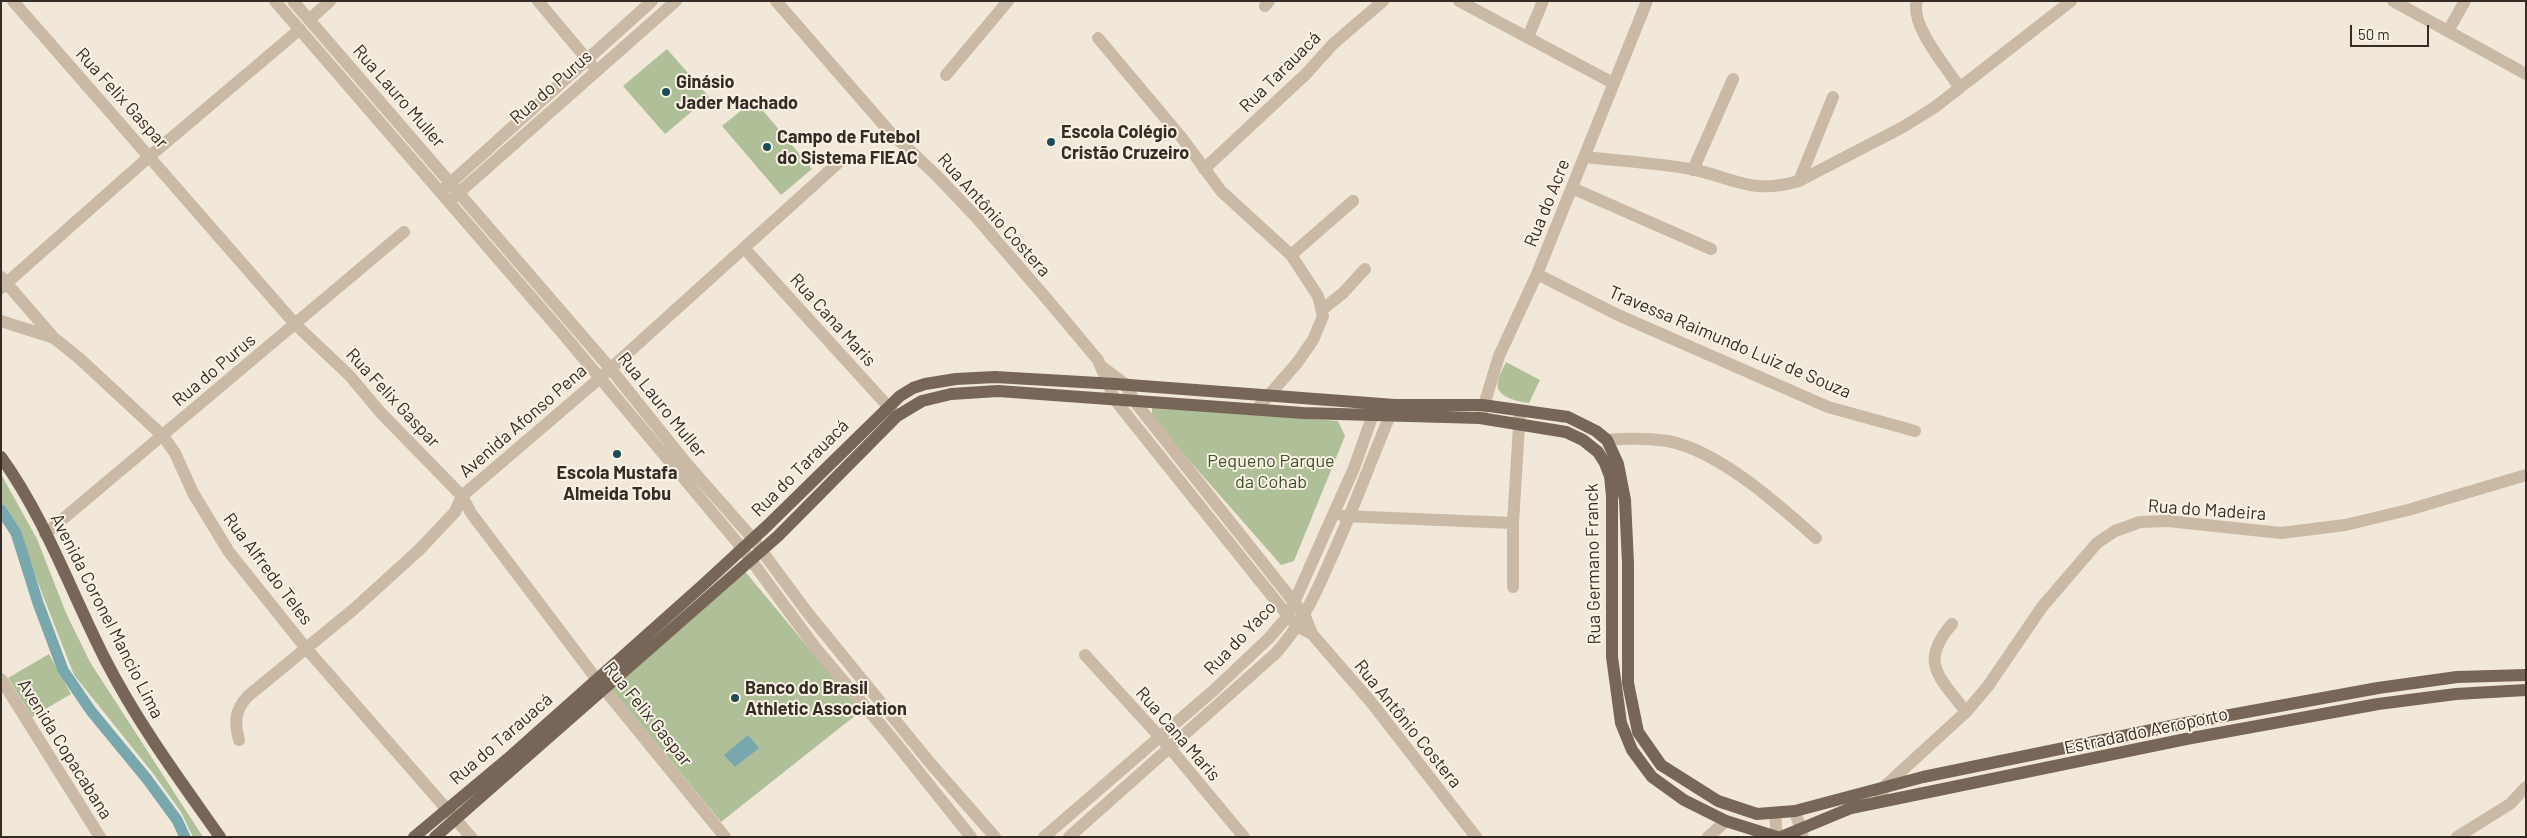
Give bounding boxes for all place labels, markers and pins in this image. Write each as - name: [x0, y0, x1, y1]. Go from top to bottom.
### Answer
- place label: Ginásio Jader Machado: [676, 71, 798, 114]
- marker: Ginásio Jader Machado: [660, 86, 672, 98]
- place label: Escola Colégio Cristão Cruzeiro: [1061, 121, 1189, 163]
- place label: Campo de Futebol do Sistema FIEAC: [777, 126, 920, 168]
- marker: Escola Colégio Cristão Cruzeiro: [1045, 136, 1057, 148]
- marker: Campo de Futebol do Sistema FIEAC: [761, 141, 773, 153]
- marker: Escola Mustafa Almeida Tobu: [611, 448, 623, 460]
- place label: Escola Mustafa Almeida Tobu: [557, 462, 677, 504]
- place label: Banco do Brasil Athletic Association: [745, 677, 907, 720]
- marker: Banco do Brasil Athletic Association: [729, 692, 741, 704]

